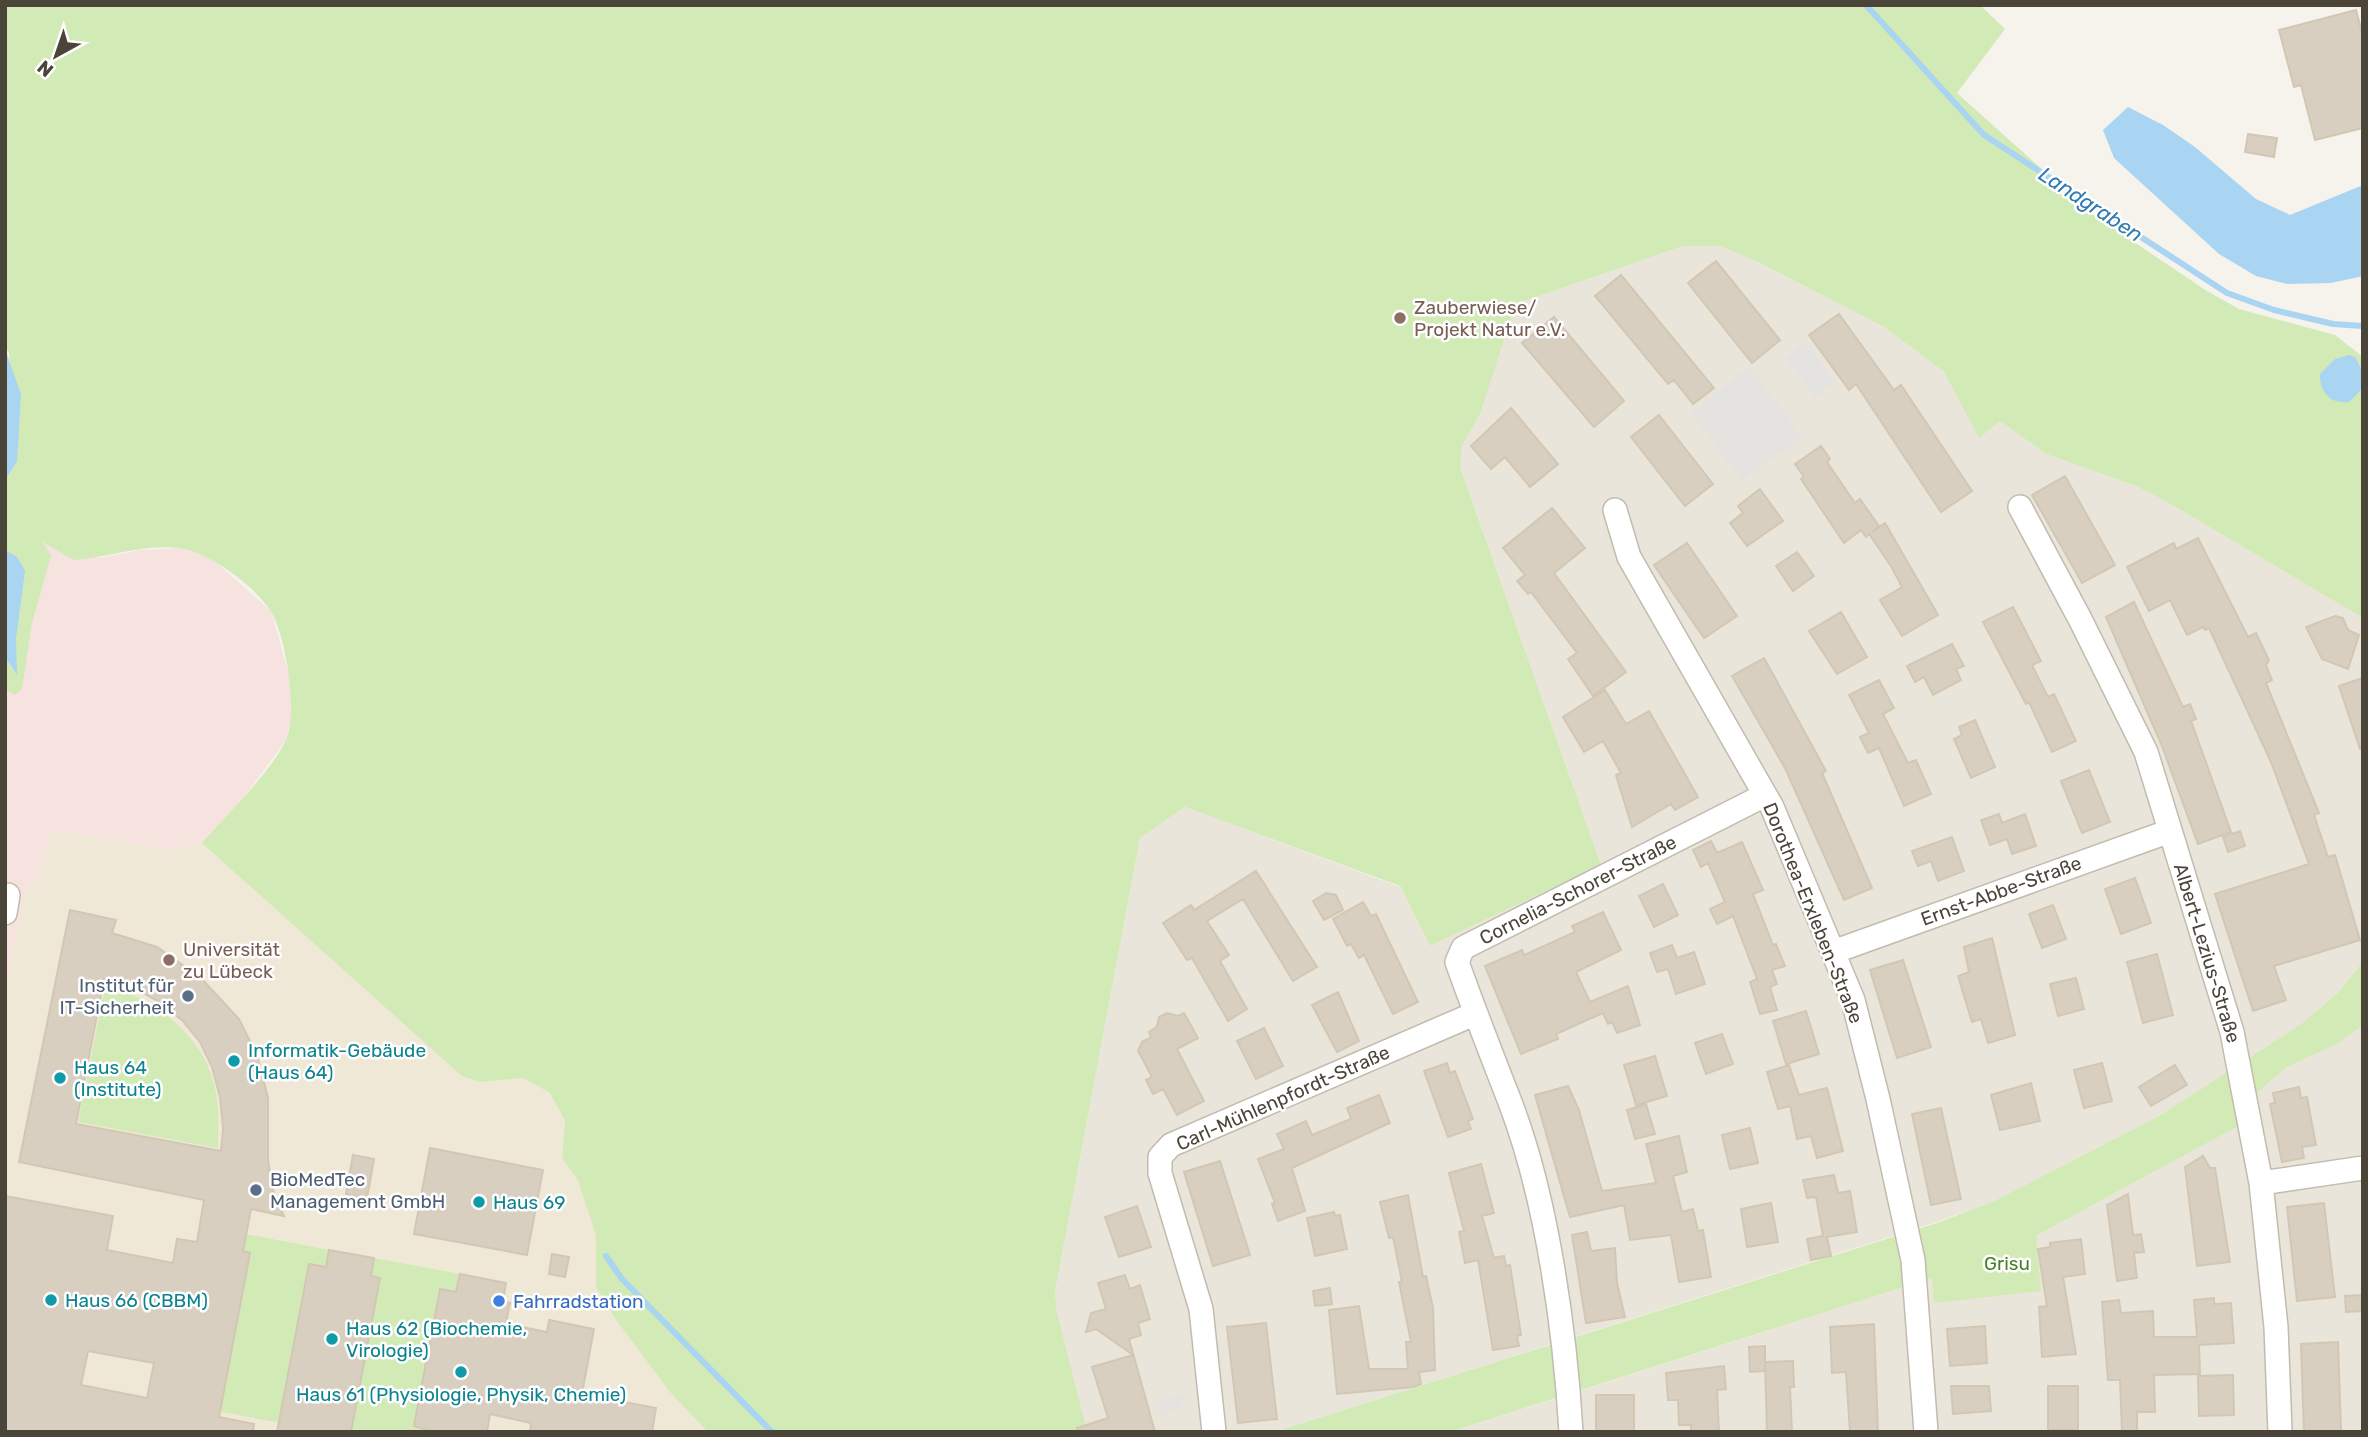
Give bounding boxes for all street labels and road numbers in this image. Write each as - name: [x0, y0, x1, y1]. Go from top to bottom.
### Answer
- street label: Dorothea-Erxleben-Straße: [1758, 799, 1868, 1027]
- street label: Cornelia-Schorer-Straße: [1476, 830, 1680, 950]
- street label: Ernst-Abbe-Straße: [1917, 851, 2085, 931]
- street label: Albert-Lezius-Straße: [2169, 860, 2245, 1046]
- street label: Carl-Mühlenpfordt-Straße: [1173, 1040, 1393, 1156]

